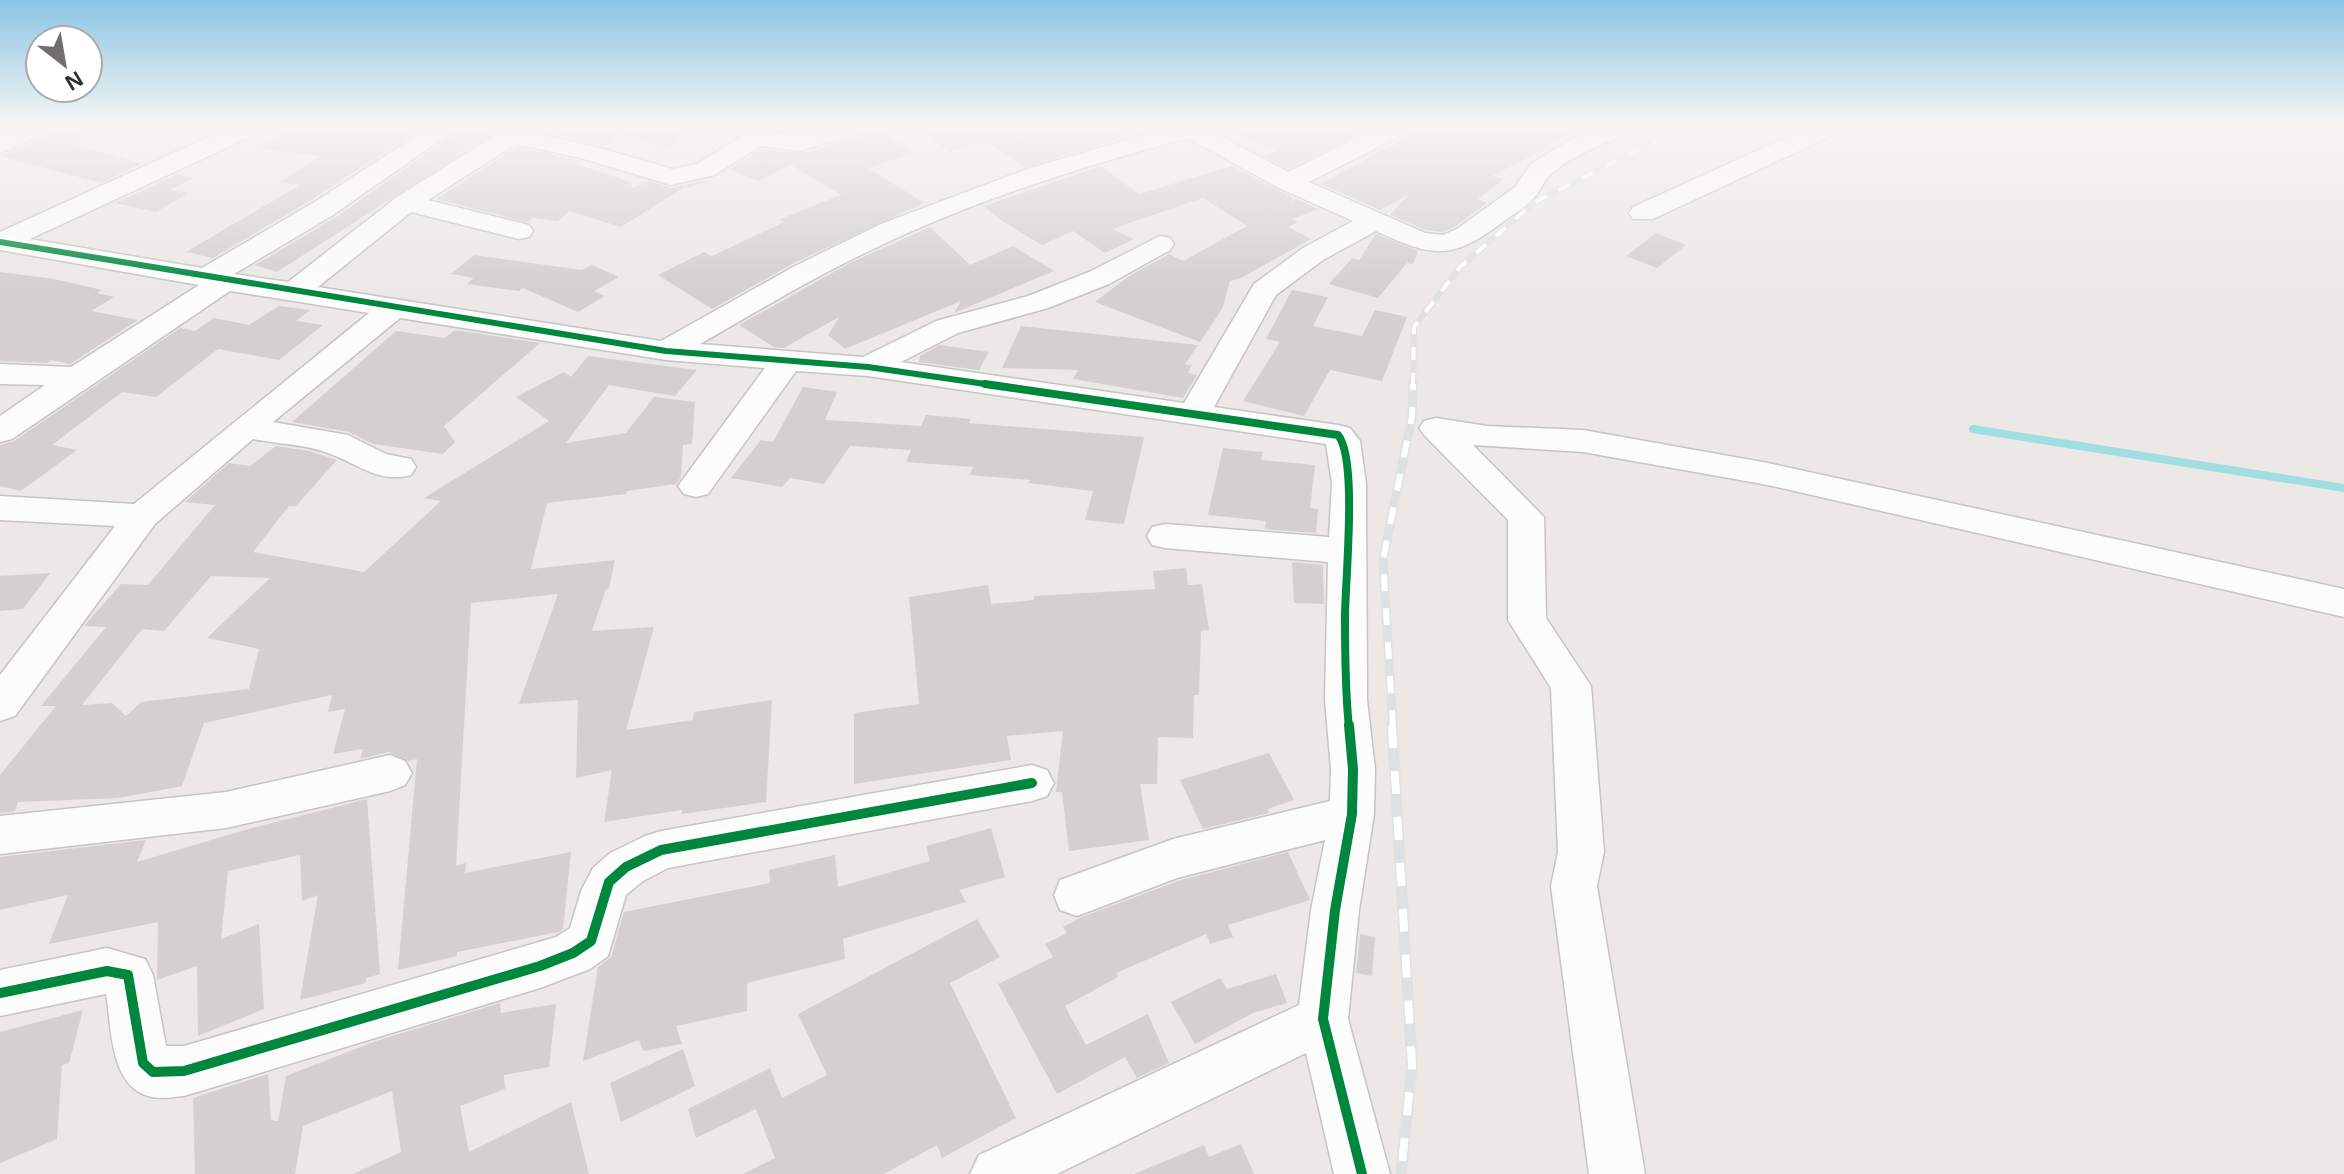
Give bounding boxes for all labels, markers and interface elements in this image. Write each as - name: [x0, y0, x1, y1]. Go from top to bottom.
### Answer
- north arrow: [24, 24, 104, 104]
- text: N: [61, 66, 87, 96]

